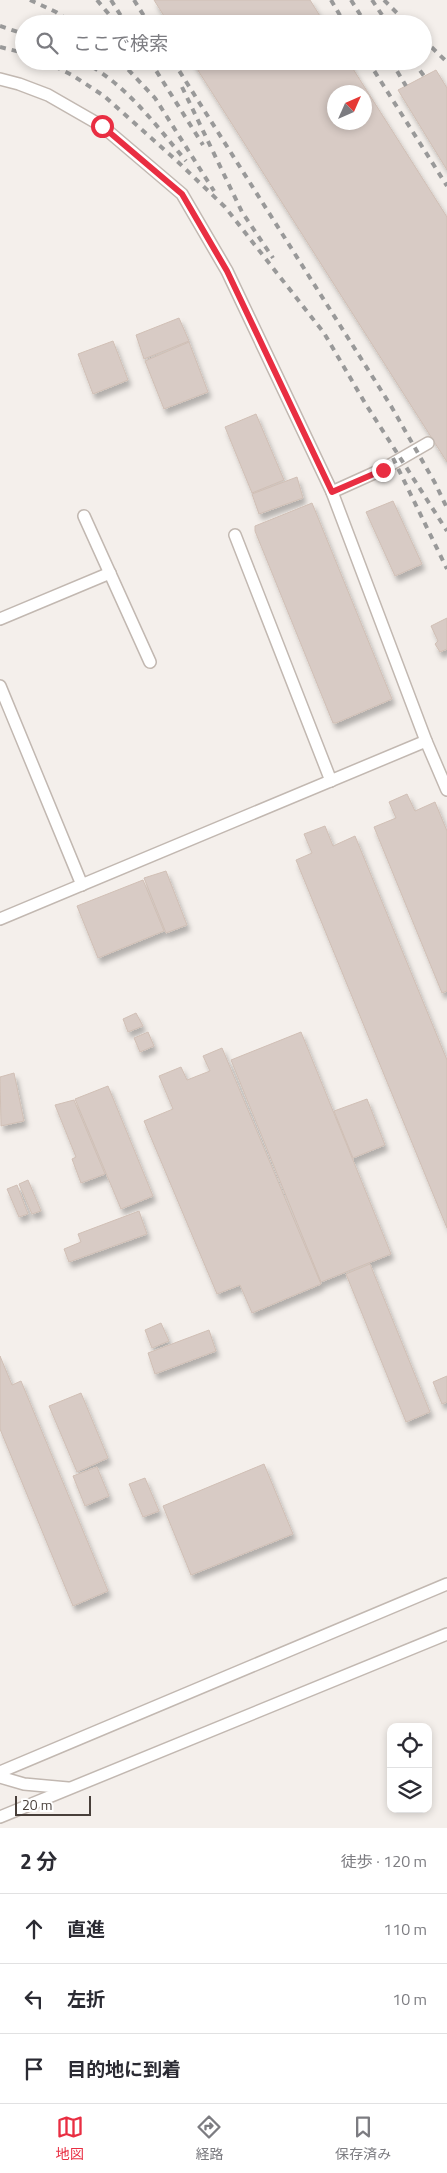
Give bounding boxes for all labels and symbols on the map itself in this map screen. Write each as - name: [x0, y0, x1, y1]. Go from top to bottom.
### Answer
- north arrow: [327, 85, 372, 130]
- route start: [91, 115, 114, 138]
- route end: [372, 459, 395, 482]
- scale bar: [15, 1793, 91, 1816]

